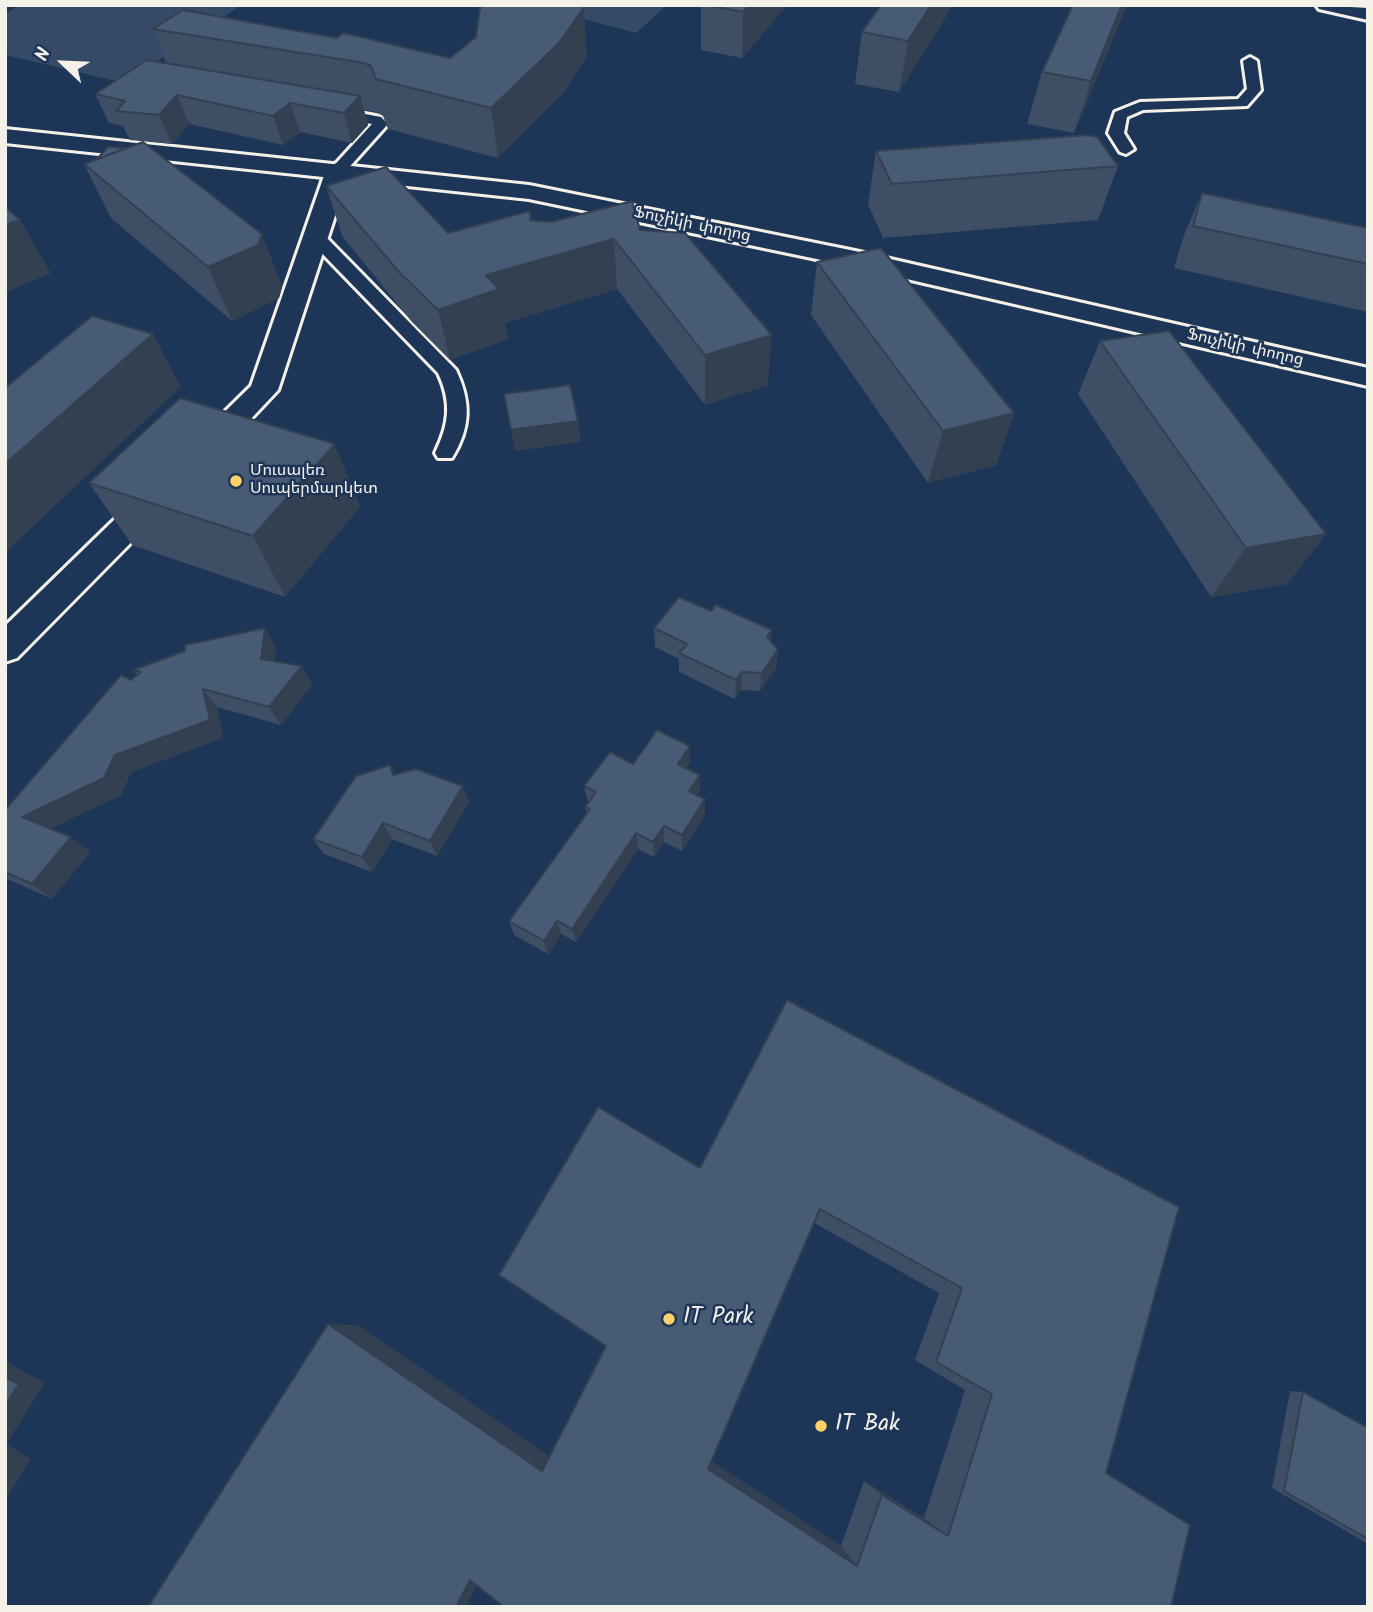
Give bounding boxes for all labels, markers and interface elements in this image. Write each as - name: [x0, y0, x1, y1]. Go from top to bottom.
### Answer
- north arrow: [28, 28, 98, 98]
- text: N: [28, 43, 60, 66]
- street label: Ֆուչիկի փողոց: [632, 204, 752, 248]
- street label: Ֆուչիկի փողոց: [1185, 326, 1305, 372]
- place label: Մուսալեռ Սուպերմարկետ: [250, 462, 378, 500]
- marker: Մուսալեռ Սուպերմարկետ: [228, 473, 244, 489]
- place label: IT Park: [683, 1305, 753, 1333]
- marker: IT Park: [661, 1311, 677, 1327]
- place label: IT Bak: [835, 1412, 900, 1440]
- marker: IT Bak: [813, 1418, 829, 1434]

